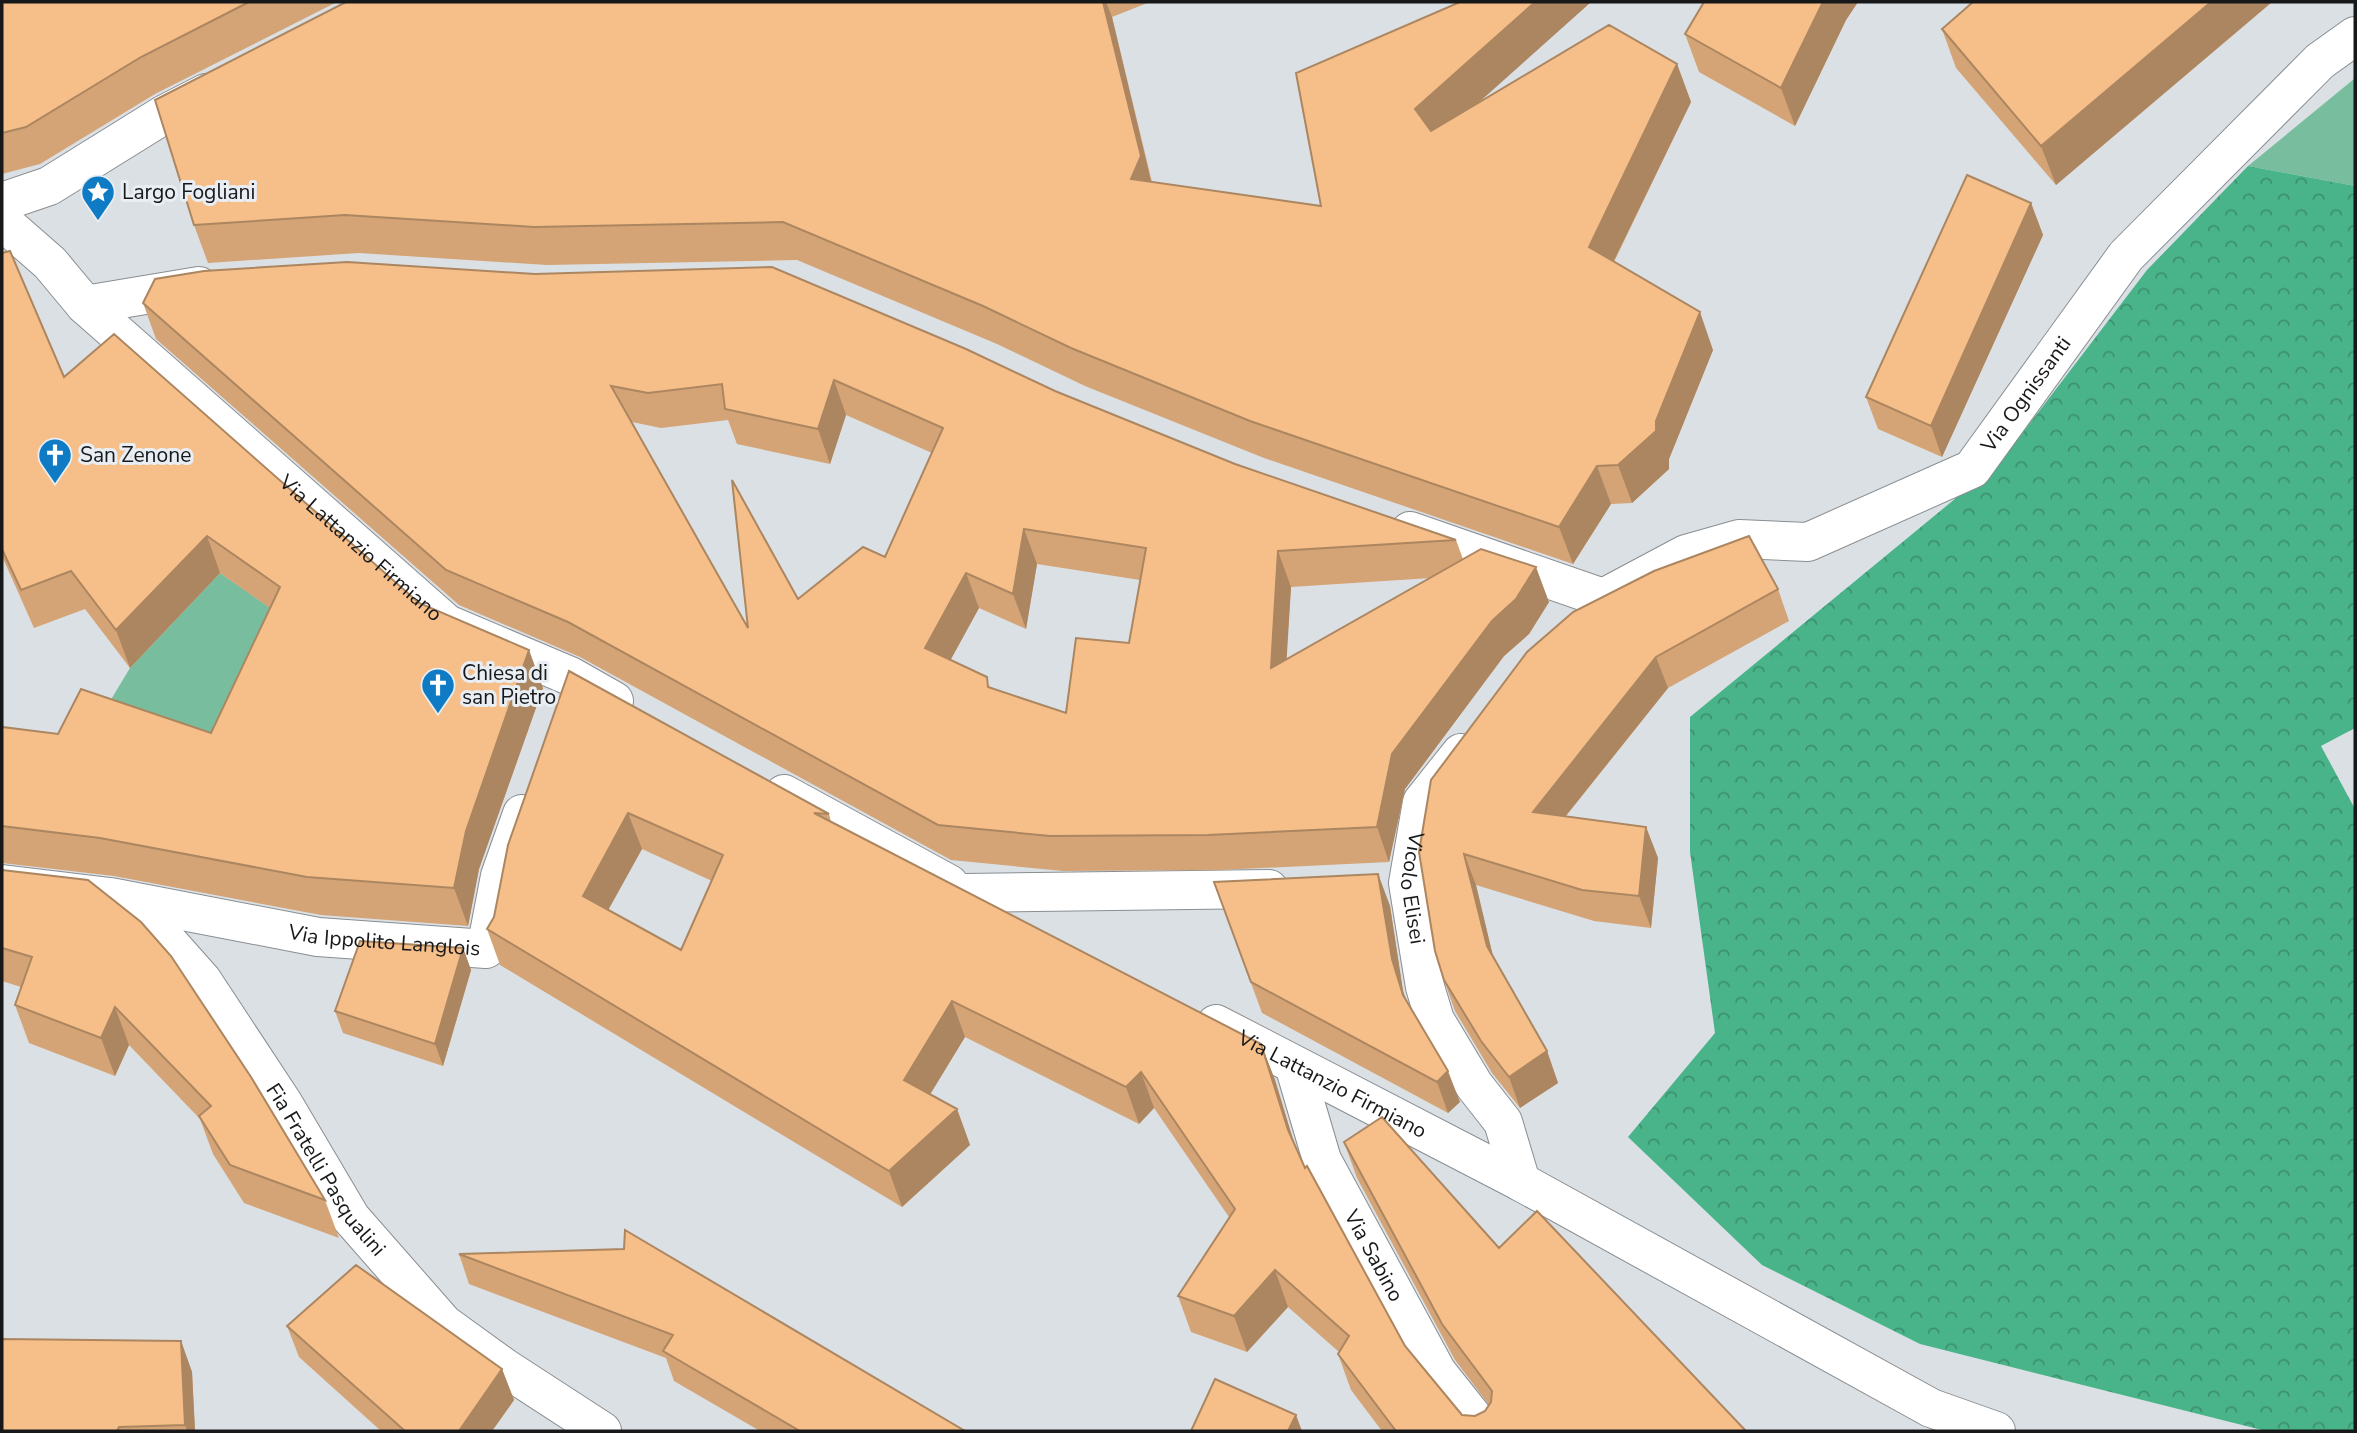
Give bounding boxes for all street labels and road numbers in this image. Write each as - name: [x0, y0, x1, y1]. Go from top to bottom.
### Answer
- street label: Via Ognissanti: [1974, 331, 2077, 459]
- street label: Via Lattanzio Firmiano: [272, 468, 448, 628]
- street label: Vicolo Elisei: [1393, 829, 1432, 946]
- street label: Via Ippolito Langlois: [285, 917, 481, 963]
- street label: Via Lattanzio Firmiano: [1232, 1023, 1432, 1145]
- street label: Fia Fratelli Pasqualini: [260, 1078, 392, 1262]
- street label: Via Sabino: [1337, 1204, 1410, 1307]

